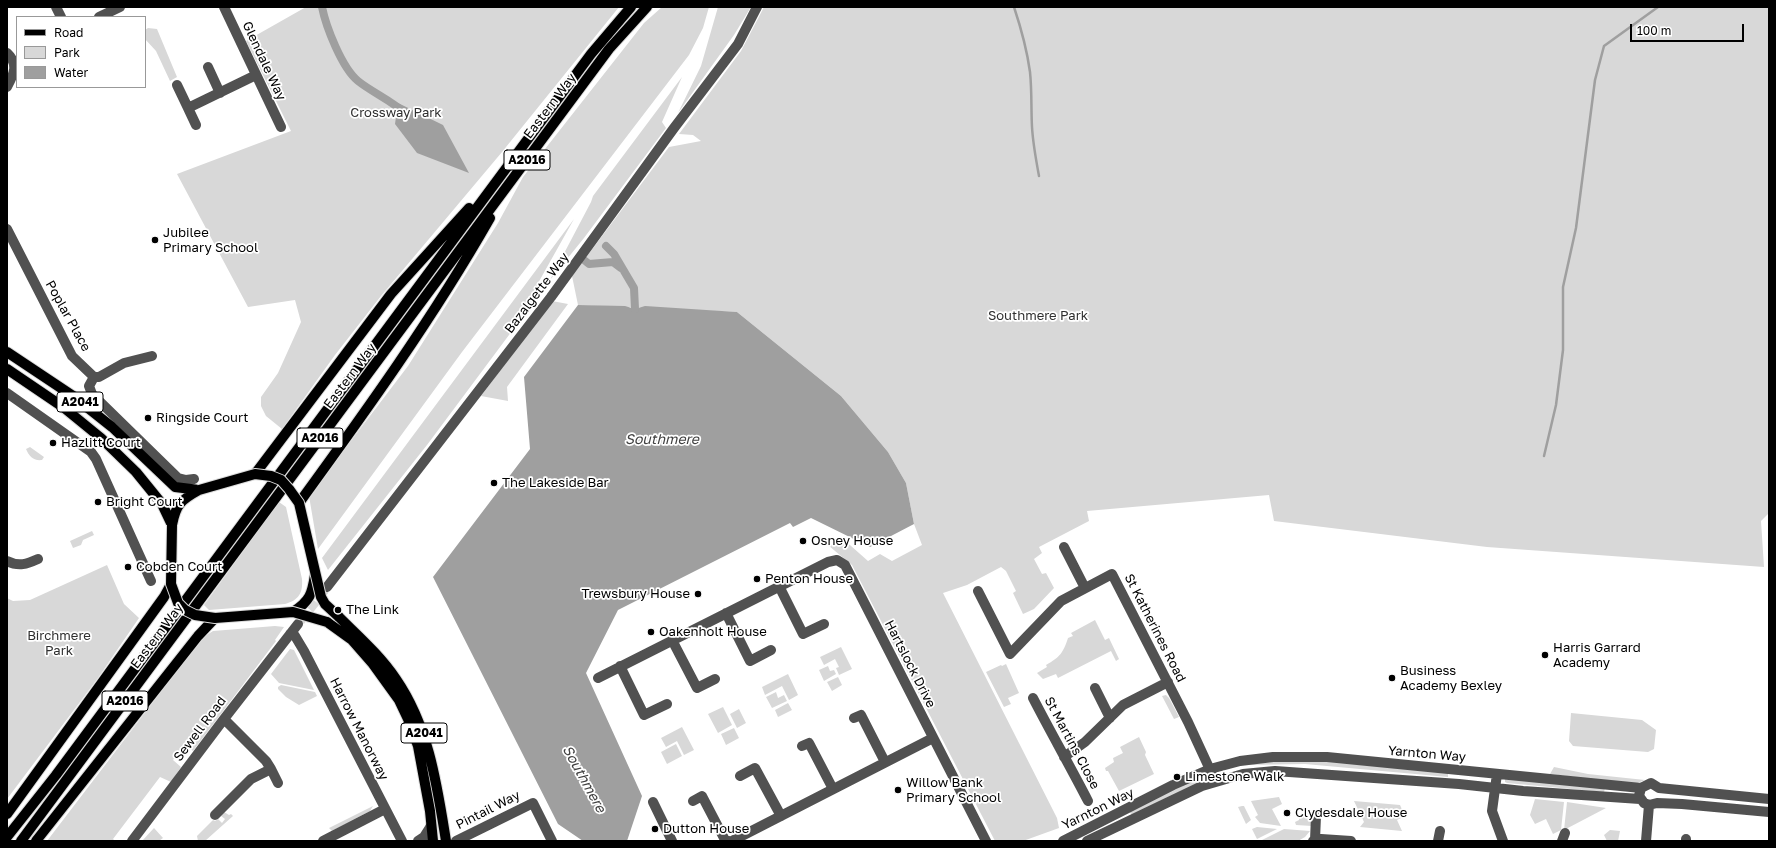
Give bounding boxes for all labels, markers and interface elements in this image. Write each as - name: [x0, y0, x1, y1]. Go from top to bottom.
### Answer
- legend: [16, 16, 146, 88]
- scale bar: [1632, 16, 1746, 42]
- street label: Glendale Way: [239, 19, 289, 103]
- text: 100 m: [1637, 23, 1671, 38]
- text: Road: [54, 25, 83, 40]
- text: Park: [54, 45, 80, 60]
- text: Water: [54, 65, 88, 80]
- street label: Eastern Way: [520, 70, 580, 142]
- park label: Crossway Park: [350, 105, 442, 121]
- road number: A2016: [504, 150, 550, 170]
- place label: Jubilee Primary School: [163, 225, 258, 256]
- marker: Jubilee Primary School: [150, 235, 160, 245]
- street label: Bazalgette Way: [502, 250, 572, 336]
- street label: Poplar Place: [42, 278, 94, 354]
- park label: Southmere Park: [988, 308, 1088, 324]
- street label: Eastern Way: [320, 340, 380, 412]
- road number: A2041: [57, 392, 103, 412]
- place label: Ringside Court: [156, 410, 249, 426]
- marker: Ringside Court: [143, 413, 153, 423]
- road number: A2016: [297, 428, 343, 448]
- water label: Southmere: [625, 432, 699, 448]
- place label: Hazlitt Court: [61, 435, 141, 451]
- marker: Hazlitt Court: [48, 438, 58, 448]
- place label: The Lakeside Bar: [502, 475, 609, 491]
- marker: The Lakeside Bar: [489, 478, 499, 488]
- place label: Bright Court: [106, 494, 183, 510]
- marker: Bright Court: [93, 497, 103, 507]
- place label: Osney House: [811, 533, 893, 549]
- marker: Osney House: [798, 536, 808, 546]
- place label: Cobden Court: [136, 559, 222, 575]
- marker: Cobden Court: [123, 562, 133, 572]
- place label: Penton House: [765, 571, 853, 587]
- street label: St Katherines Road: [1121, 571, 1189, 685]
- marker: Penton House: [752, 574, 762, 584]
- place label: Trewsbury House: [582, 586, 690, 602]
- marker: Trewsbury House: [693, 589, 703, 599]
- street label: Eastern Way: [127, 600, 187, 672]
- place label: The Link: [346, 602, 399, 618]
- marker: The Link: [333, 605, 343, 615]
- street label: Hartslock Drive: [881, 618, 939, 710]
- place label: Oakenholt House: [659, 624, 767, 640]
- marker: Oakenholt House: [646, 627, 656, 637]
- park label: Birchmere Park: [27, 628, 91, 659]
- place label: Harris Garrard Academy: [1553, 640, 1641, 671]
- marker: Harris Garrard Academy: [1540, 650, 1550, 660]
- place label: Business Academy Bexley: [1400, 663, 1502, 694]
- marker: Business Academy Bexley: [1387, 673, 1397, 683]
- street label: Harrow Manorway: [326, 675, 392, 783]
- road number: A2016: [102, 691, 148, 711]
- street label: Sewell Road: [171, 694, 229, 764]
- street label: St Martins Close: [1041, 694, 1103, 792]
- road number: A2041: [401, 723, 447, 743]
- water label: Southmere: [559, 743, 609, 815]
- street label: Yarnton Way: [1387, 743, 1467, 765]
- place label: Limestone Walk: [1185, 769, 1284, 785]
- marker: Limestone Walk: [1172, 772, 1182, 782]
- place label: Willow Bank Primary School: [906, 775, 1001, 806]
- marker: Willow Bank Primary School: [893, 785, 903, 795]
- street label: Yarnton Way: [1059, 785, 1137, 833]
- street label: Pintail Way: [453, 787, 523, 833]
- place label: Clydesdale House: [1295, 805, 1407, 821]
- marker: Clydesdale House: [1282, 808, 1292, 818]
- place label: Dutton House: [663, 821, 749, 837]
- marker: Dutton House: [650, 824, 660, 834]

